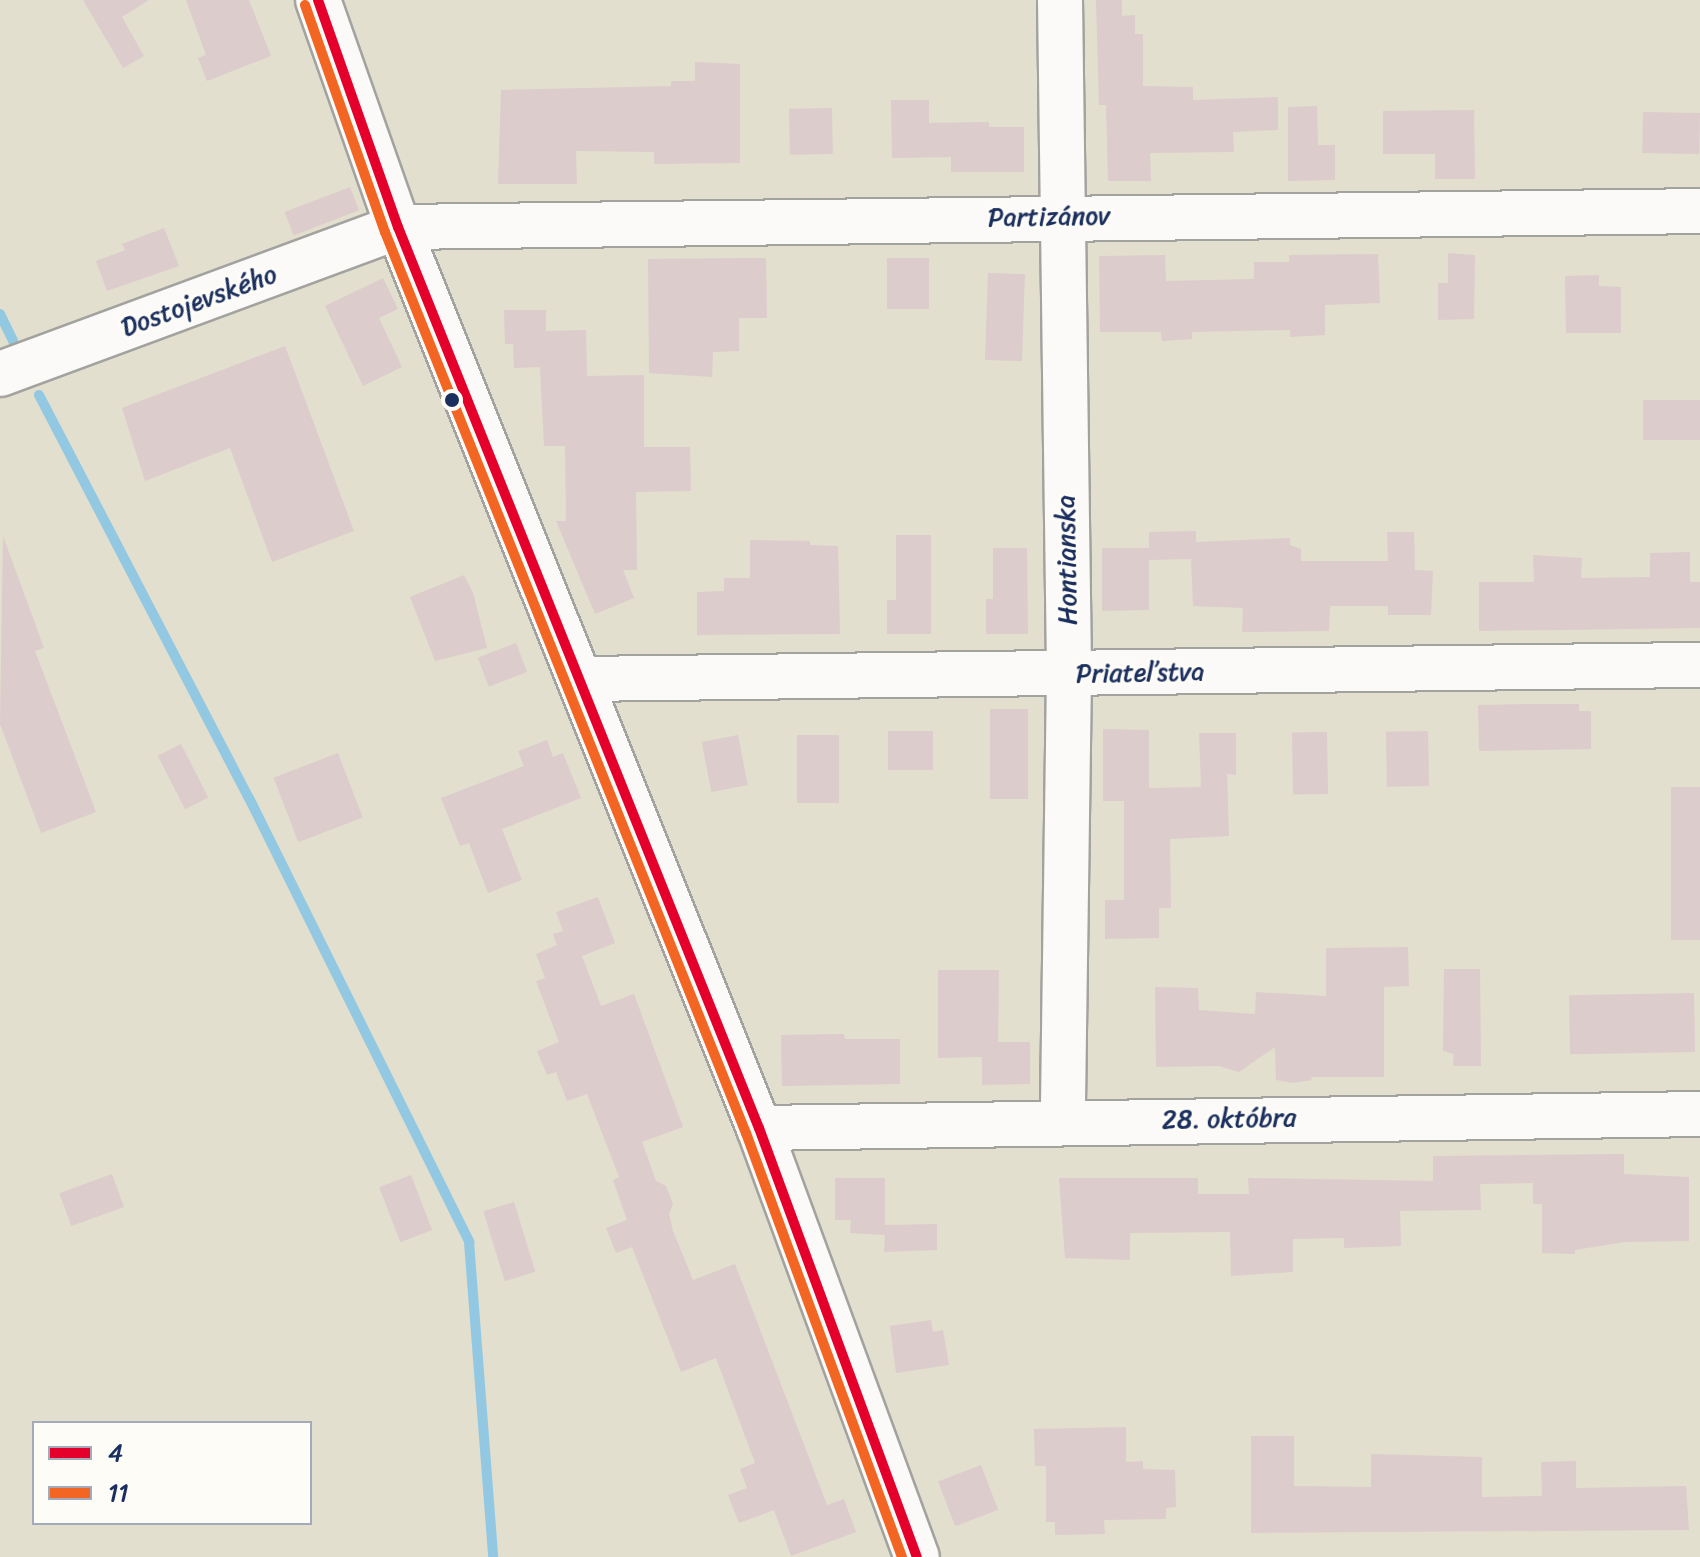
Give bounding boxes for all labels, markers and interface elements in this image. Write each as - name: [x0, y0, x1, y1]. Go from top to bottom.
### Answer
- street label: Partizánov: [988, 200, 1110, 234]
- street label: Dostojevského: [117, 258, 281, 344]
- unlabelled marker: [444, 392, 460, 408]
- street label: Hontianska: [1050, 495, 1084, 625]
- street label: Priateľstva: [1076, 656, 1204, 690]
- street label: 28. októbra: [1162, 1102, 1296, 1136]
- legend: [32, 1421, 312, 1525]
- text: 4: [108, 1432, 123, 1474]
- text: 11: [108, 1472, 129, 1514]

